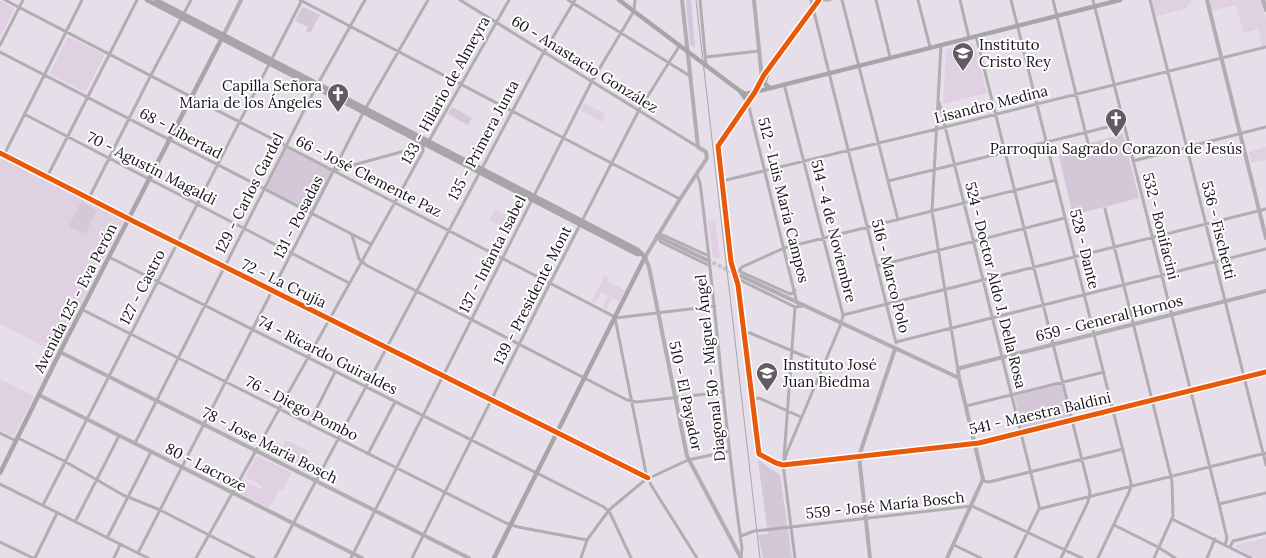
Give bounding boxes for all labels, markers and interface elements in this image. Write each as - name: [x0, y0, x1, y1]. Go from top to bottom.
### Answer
- street label: 60 - Anastacio González: [508, 11, 662, 117]
- street label: 133 - Hilario de Almeyra: [396, 12, 494, 167]
- place label: Instituto Cristo Rey: [979, 35, 1051, 71]
- school or university icon: Instituto Cristo Rey: [951, 41, 975, 72]
- place label: Capilla Señora Maria de los Ángeles: [179, 76, 322, 112]
- street label: 135 - Primera Junta: [443, 76, 523, 203]
- street label: Lisandro Medina: [932, 81, 1050, 127]
- church icon: Capilla Señora Maria de los Ángeles: [326, 82, 350, 113]
- street label: 68 - Libertad: [136, 103, 226, 163]
- church icon: Parroquia Sagrado Corazon de Jesús: [1104, 107, 1128, 138]
- street label: 512 - Luis María Campos: [754, 115, 814, 285]
- street label: 70 - Agustín Magaldi: [84, 127, 220, 209]
- street label: 129 - Carlos Gardel: [210, 130, 288, 256]
- street label: 66 - José Clemente Paz: [293, 131, 445, 221]
- place label: Parroquia Sagrado Corazon de Jesús: [990, 139, 1242, 158]
- street label: 514 - 4 de Noviembre: [807, 158, 861, 304]
- street label: 532 - Bonifacini: [1139, 171, 1183, 281]
- street label: 131 - Posadas: [269, 172, 327, 262]
- street label: 536 - Fischetti: [1198, 179, 1240, 281]
- street label: 524 - Doctor Aldo J. Della Rosa: [961, 180, 1031, 390]
- street label: 137 - Infanta Isabel: [454, 192, 530, 316]
- street label: 528 - Dante: [1066, 207, 1104, 291]
- street label: 516 - Marco Polo: [868, 217, 914, 335]
- street label: Avenida 125 - Eva Perón: [29, 220, 121, 377]
- street label: 139 - Presidente Mont: [489, 222, 575, 368]
- street label: 127 - Castro: [115, 246, 169, 328]
- street label: 72 - La Crujía: [238, 254, 330, 312]
- street label: Diagonal 50 - Miguel Ángel: [691, 274, 729, 462]
- street label: 659 - General Hornos: [1033, 290, 1185, 346]
- street label: 74 - Ricardo Guiraldes: [255, 312, 401, 399]
- street label: 510 - El Payador: [665, 339, 707, 453]
- place label: Instituto José Juan Biedma: [782, 355, 877, 391]
- school or university icon: Instituto José Juan Biedma: [755, 361, 779, 392]
- street label: 76 - Diego Pombo: [242, 371, 362, 445]
- street label: 541 - Maestra Baldini: [967, 387, 1113, 439]
- street label: 78 - Jose Maria Bosch: [199, 403, 341, 487]
- street label: 80 - Lacroze: [162, 438, 250, 496]
- street label: 559 - José María Bosch: [805, 487, 965, 523]

